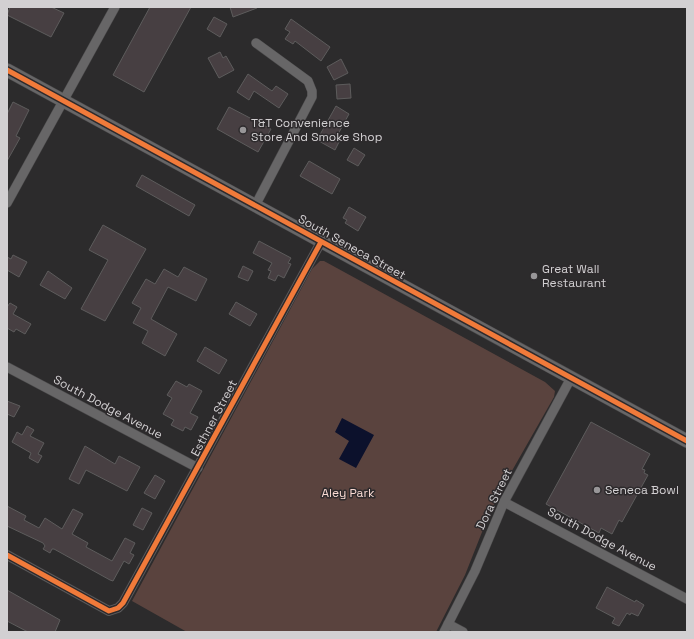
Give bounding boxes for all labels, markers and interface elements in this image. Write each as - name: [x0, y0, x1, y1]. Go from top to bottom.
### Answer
- place label: T&T Convenience Store And Smoke Shop: [251, 115, 383, 145]
- marker: T&T Convenience Store And Smoke Shop: [238, 125, 248, 135]
- street label: South Seneca Street: [295, 211, 409, 283]
- place label: Great Wall Restaurant: [542, 261, 606, 291]
- marker: Great Wall Restaurant: [529, 271, 539, 281]
- street label: South Dodge Avenue: [51, 371, 165, 443]
- street label: Esthner Street: [187, 377, 241, 459]
- street label: Dora Street: [472, 466, 516, 532]
- place label: Seneca Bowl: [605, 482, 679, 498]
- park label: Aley Park: [322, 485, 375, 501]
- marker: Seneca Bowl: [592, 485, 602, 495]
- street label: South Dodge Avenue: [545, 503, 659, 575]

